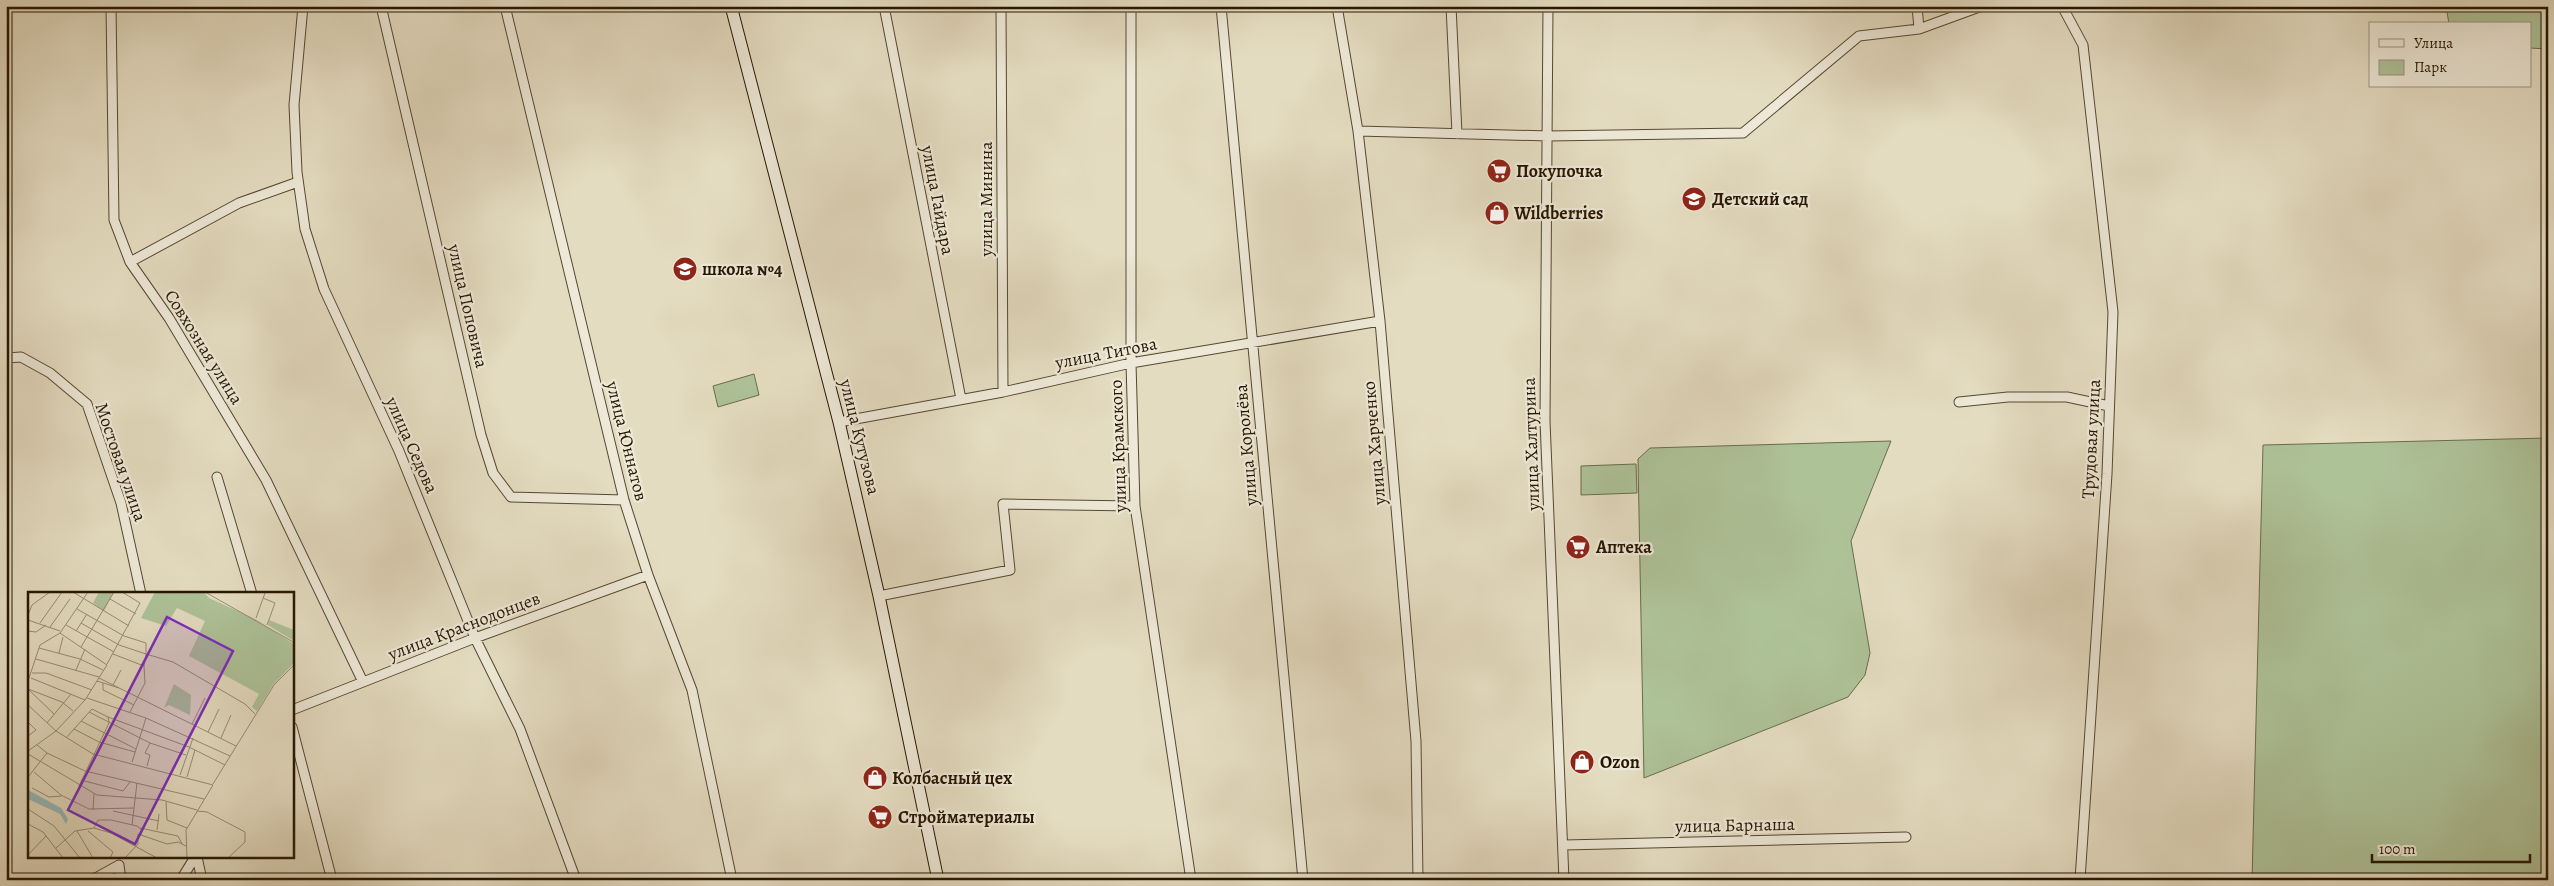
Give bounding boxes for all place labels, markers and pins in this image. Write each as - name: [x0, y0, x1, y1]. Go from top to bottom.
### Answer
- supermarket icon: Покупочка: [1486, 158, 1512, 184]
- place label: Покупочка: [1516, 159, 1603, 183]
- school or university icon: Детский сад: [1681, 186, 1707, 212]
- place label: Детский сад: [1712, 187, 1808, 211]
- shop icon: Wildberries: [1484, 200, 1510, 226]
- place label: Wildberries: [1513, 201, 1603, 225]
- school or university icon: школа №4: [672, 256, 698, 282]
- place label: школа №4: [702, 257, 783, 281]
- supermarket icon: Аптека: [1565, 534, 1591, 560]
- place label: Аптека: [1595, 535, 1652, 559]
- shop icon: Ozon: [1569, 749, 1595, 775]
- place label: Ozon: [1600, 750, 1640, 774]
- shop icon: Колбасный цех: [862, 765, 888, 791]
- place label: Колбасный цех: [892, 766, 1013, 790]
- supermarket icon: Стройматериалы: [867, 804, 893, 830]
- place label: Стройматериалы: [898, 805, 1035, 829]

